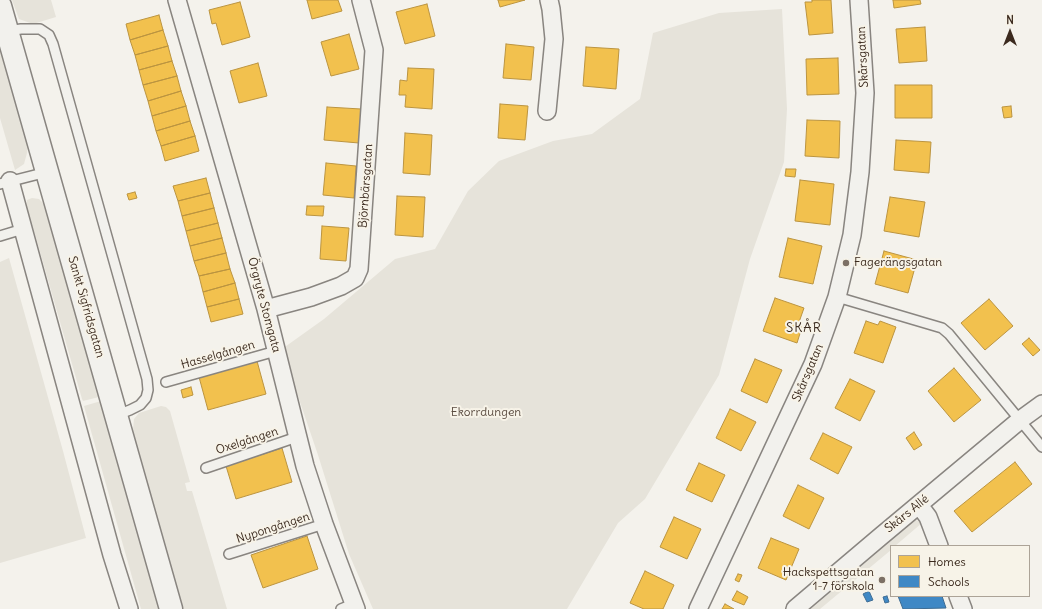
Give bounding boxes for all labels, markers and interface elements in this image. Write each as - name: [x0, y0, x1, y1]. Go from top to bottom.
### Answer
- north arrow: [990, 12, 1030, 52]
- text: N: [1006, 13, 1014, 27]
- street label: Skårsgatan: [854, 26, 872, 88]
- street label: Björnbärsgatan: [356, 143, 376, 229]
- street label: Sankt Sigfridsgatan: [65, 255, 107, 359]
- street label: Örgryte Stomgata: [244, 256, 284, 354]
- place label: Fagerängsgatan: [854, 256, 942, 270]
- marker: Fagerängsgatan: [841, 258, 851, 268]
- district label: SKÅR: [786, 320, 822, 336]
- street label: Hasselgången: [179, 338, 257, 372]
- street label: Skårsgatan: [789, 342, 827, 404]
- park label: Ekorrdungen: [451, 406, 521, 420]
- street label: Oxelgången: [214, 424, 280, 458]
- street label: Skårs Allé: [882, 492, 932, 536]
- street label: Nypongången: [235, 509, 311, 547]
- legend: [890, 545, 1030, 597]
- text: Homes: [928, 554, 966, 569]
- place label: Hackspettsgatan 1-7 förskola: [783, 566, 874, 594]
- text: Schools: [928, 574, 969, 589]
- marker: Hackspettsgatan 1-7 förskola: [877, 575, 887, 585]

